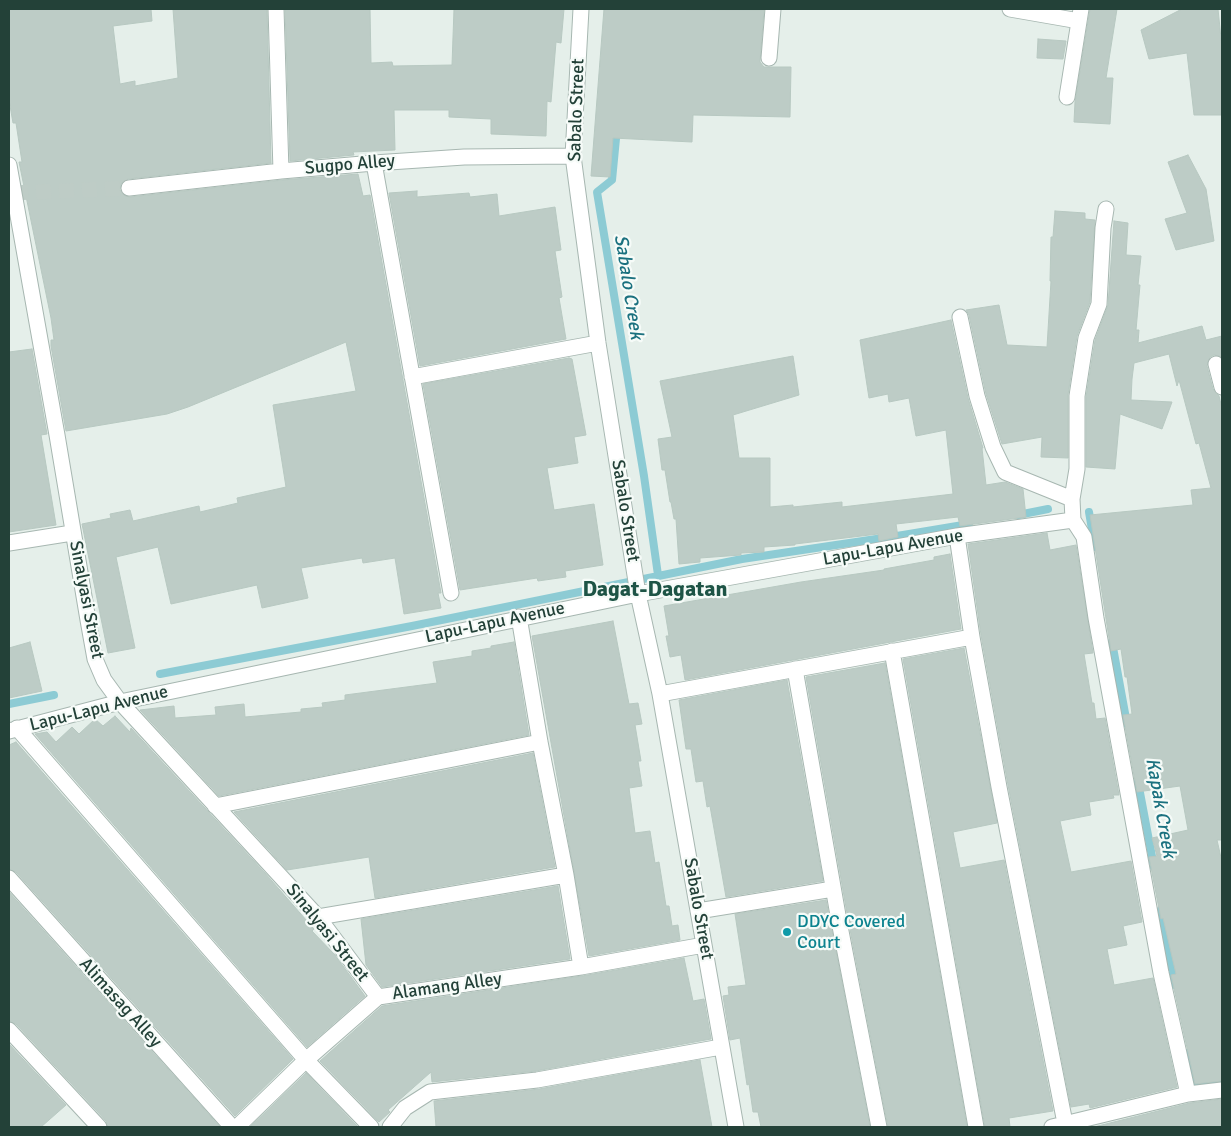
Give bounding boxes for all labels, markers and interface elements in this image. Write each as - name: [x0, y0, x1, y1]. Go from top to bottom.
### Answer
- street label: Sabalo Street: [564, 58, 590, 162]
- street label: Sugpo Alley: [304, 150, 396, 180]
- water label: Sabalo Creek: [608, 233, 648, 341]
- street label: Sabalo Street: [606, 458, 644, 564]
- street label: Lapu-Lapu Avenue: [821, 525, 965, 571]
- street label: Sinalyasi Street: [64, 539, 108, 661]
- district label: Dagat-Dagatan: [582, 577, 728, 603]
- street label: Lapu-Lapu Avenue: [423, 598, 567, 648]
- street label: Lapu-Lapu Avenue: [27, 681, 171, 737]
- water label: Kapak Creek: [1140, 756, 1180, 860]
- street label: Sabalo Street: [678, 856, 718, 962]
- street label: Sinalyasi Street: [281, 880, 373, 986]
- place label: DDYC Covered Court: [797, 911, 905, 954]
- marker: DDYC Covered Court: [781, 926, 793, 938]
- street label: Alimasag Alley: [74, 954, 166, 1052]
- street label: Alamang Alley: [391, 969, 503, 1005]

